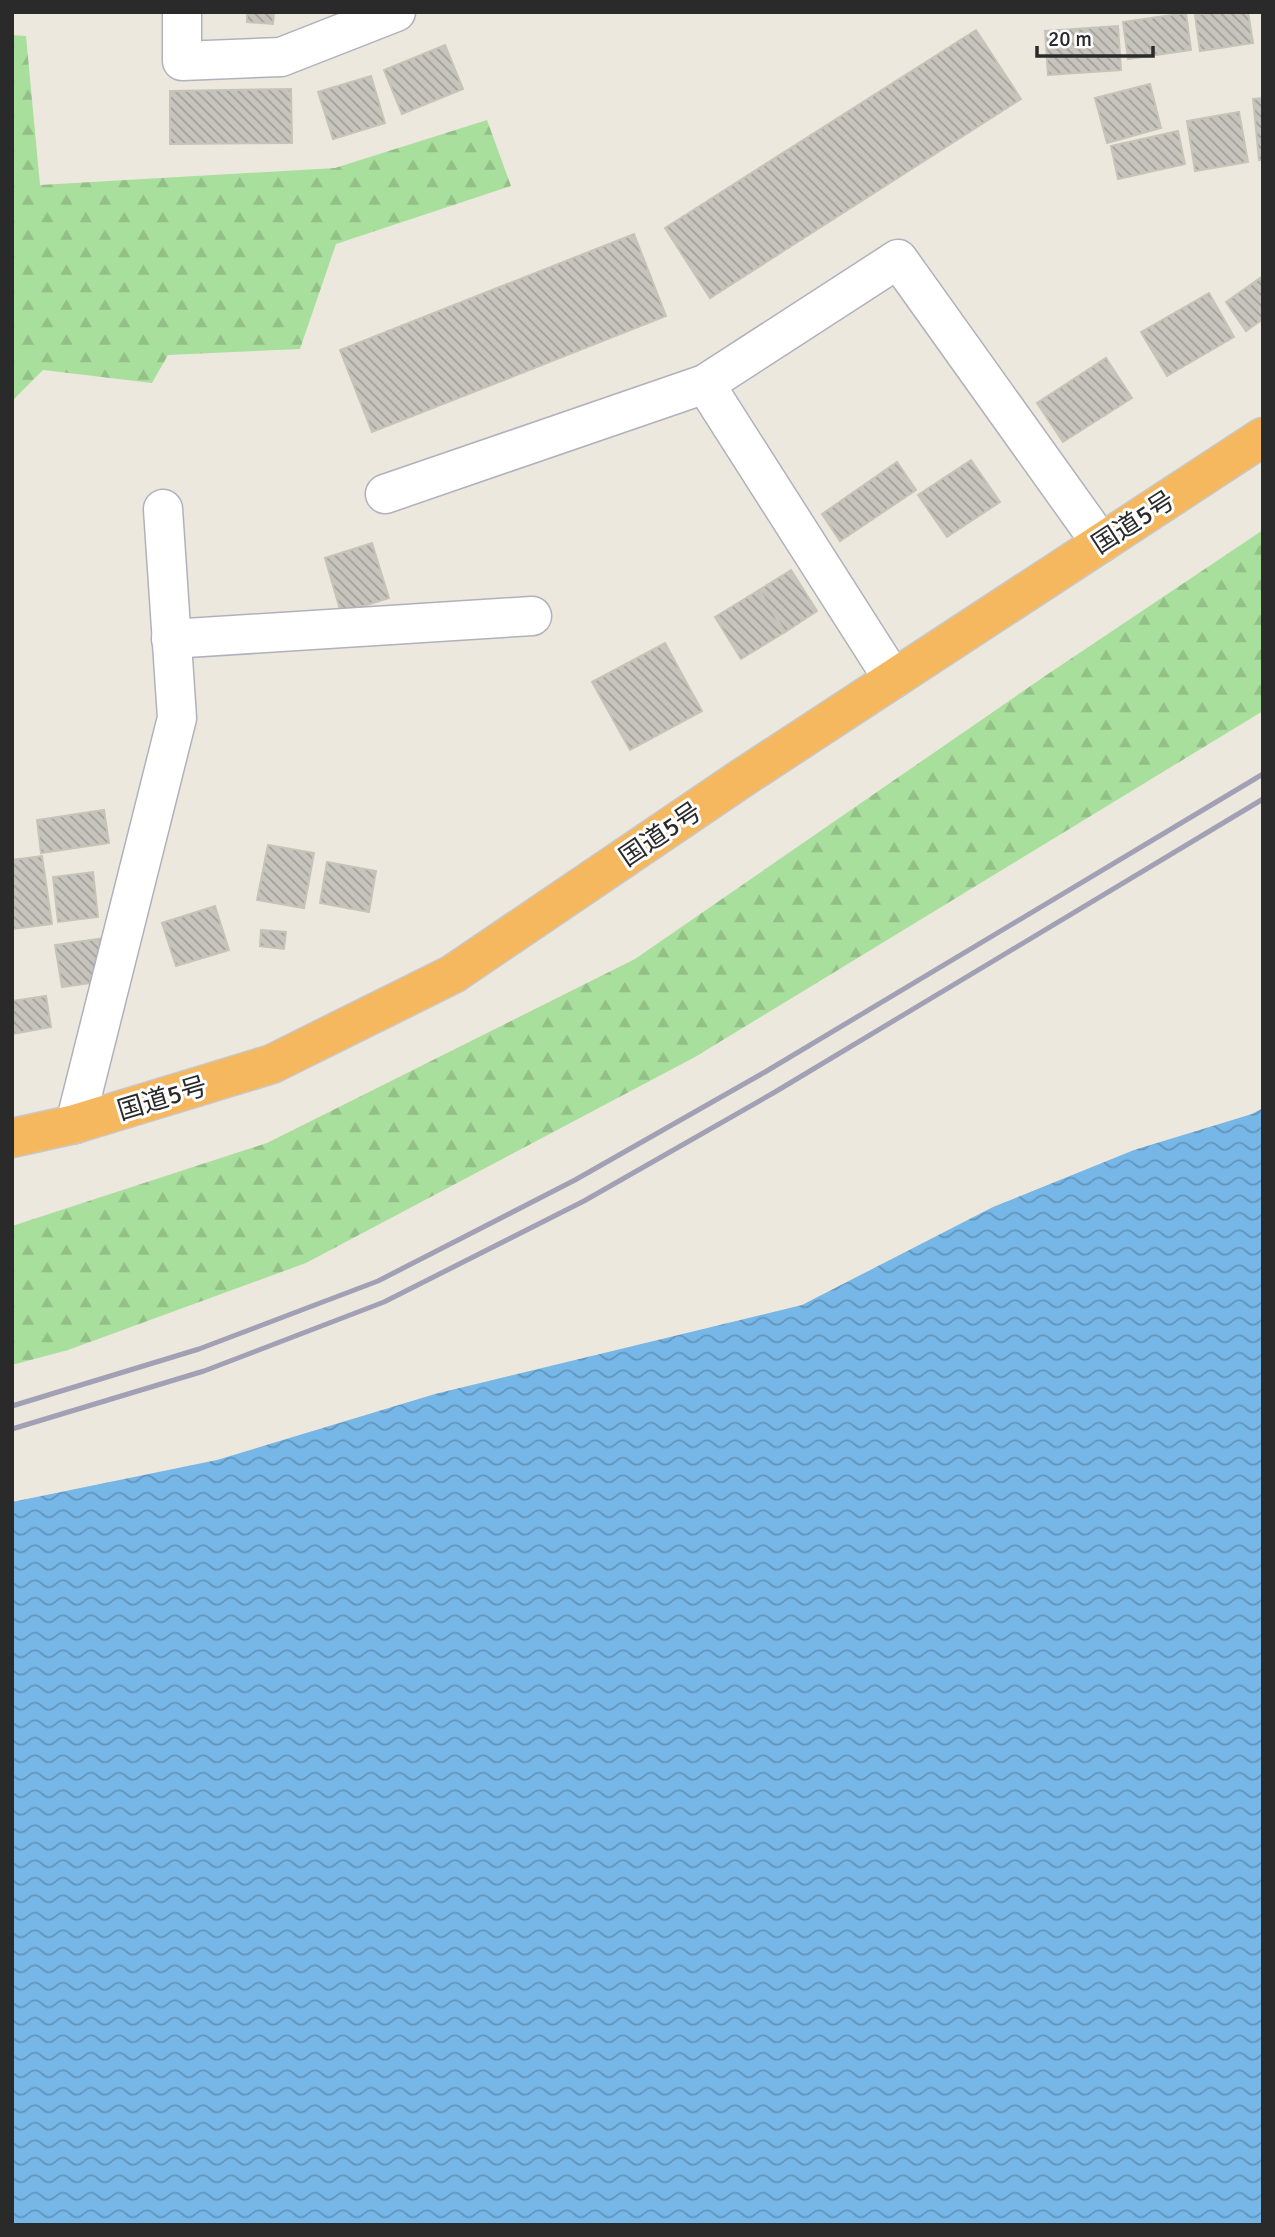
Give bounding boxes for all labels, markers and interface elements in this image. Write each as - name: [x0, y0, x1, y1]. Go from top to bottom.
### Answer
- scale bar: [1037, 14, 1152, 58]
- text: 20 m: [1048, 26, 1092, 52]
- street label: 国道5号: [1086, 484, 1181, 561]
- street label: 国道5号: [613, 796, 708, 874]
- street label: 国道5号: [114, 1070, 211, 1128]

